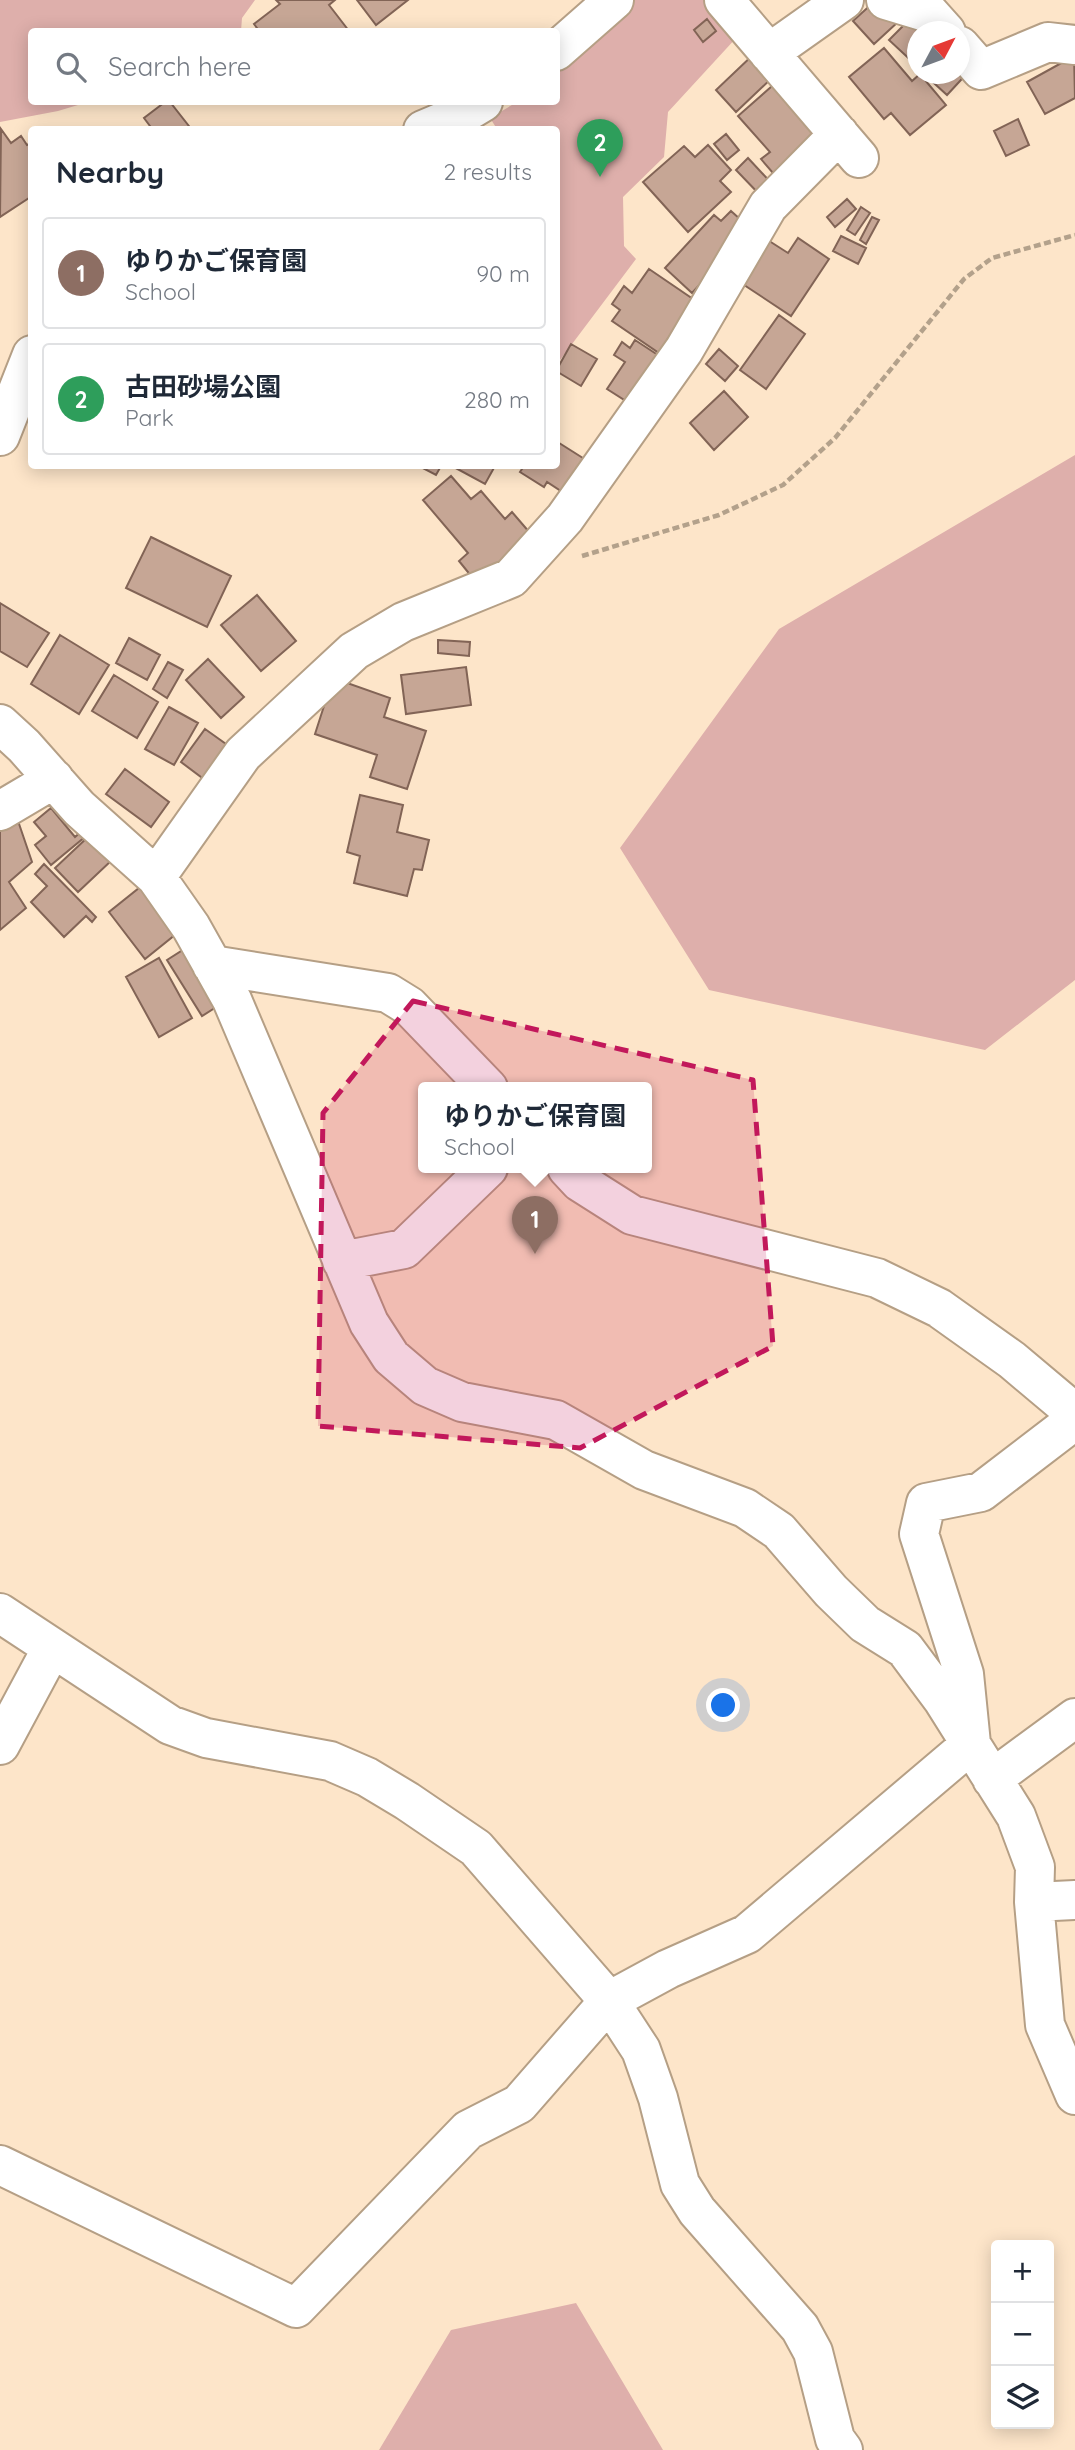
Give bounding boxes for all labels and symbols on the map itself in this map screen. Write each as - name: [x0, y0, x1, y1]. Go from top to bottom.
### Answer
- north arrow: [907, 21, 970, 84]
- pin: 2: [577, 119, 623, 177]
- pin: 1: [512, 1196, 558, 1254]
- your location: [706, 1688, 740, 1722]

